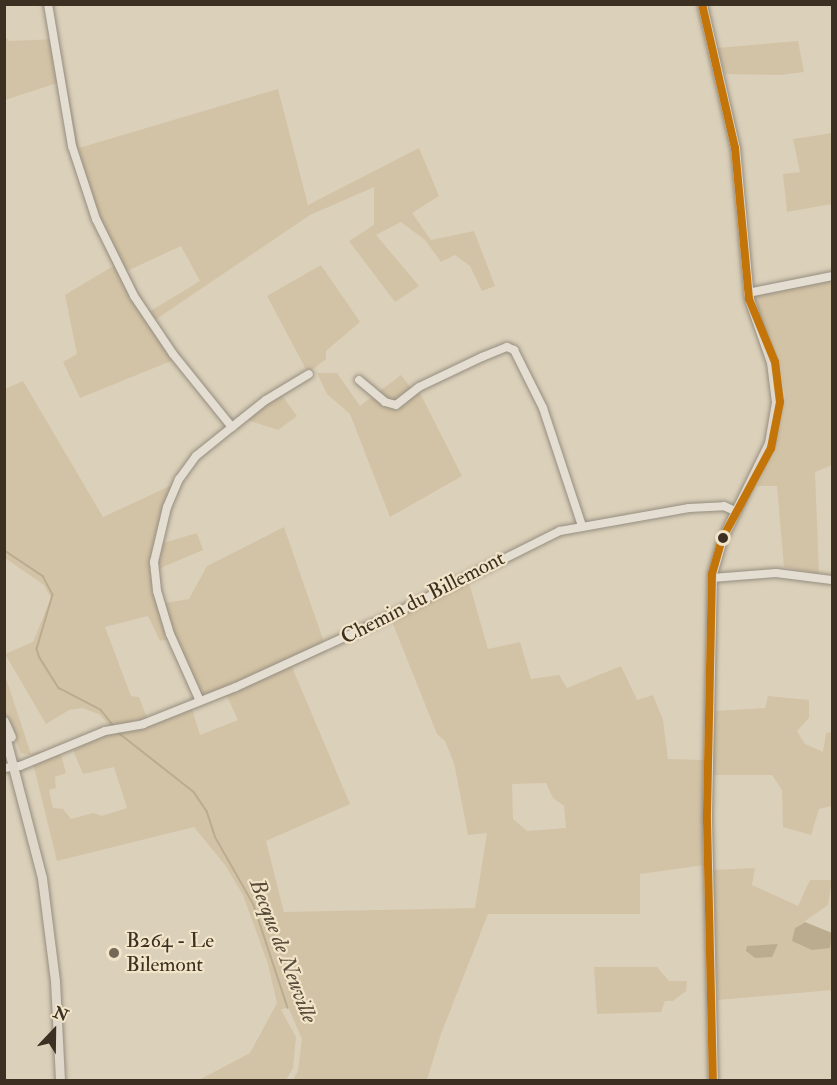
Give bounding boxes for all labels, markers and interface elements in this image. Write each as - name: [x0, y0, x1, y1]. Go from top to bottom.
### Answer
- unlabelled marker: [717, 532, 729, 544]
- street label: Chemin du Billemont: [337, 546, 509, 650]
- water label: Becque de Neuville: [243, 875, 323, 1027]
- place label: B264 - Le Bilemont: [126, 928, 214, 978]
- marker: B264 - Le Bilemont: [107, 946, 121, 960]
- north arrow: [24, 1001, 84, 1061]
- text: N: [50, 1002, 71, 1026]

